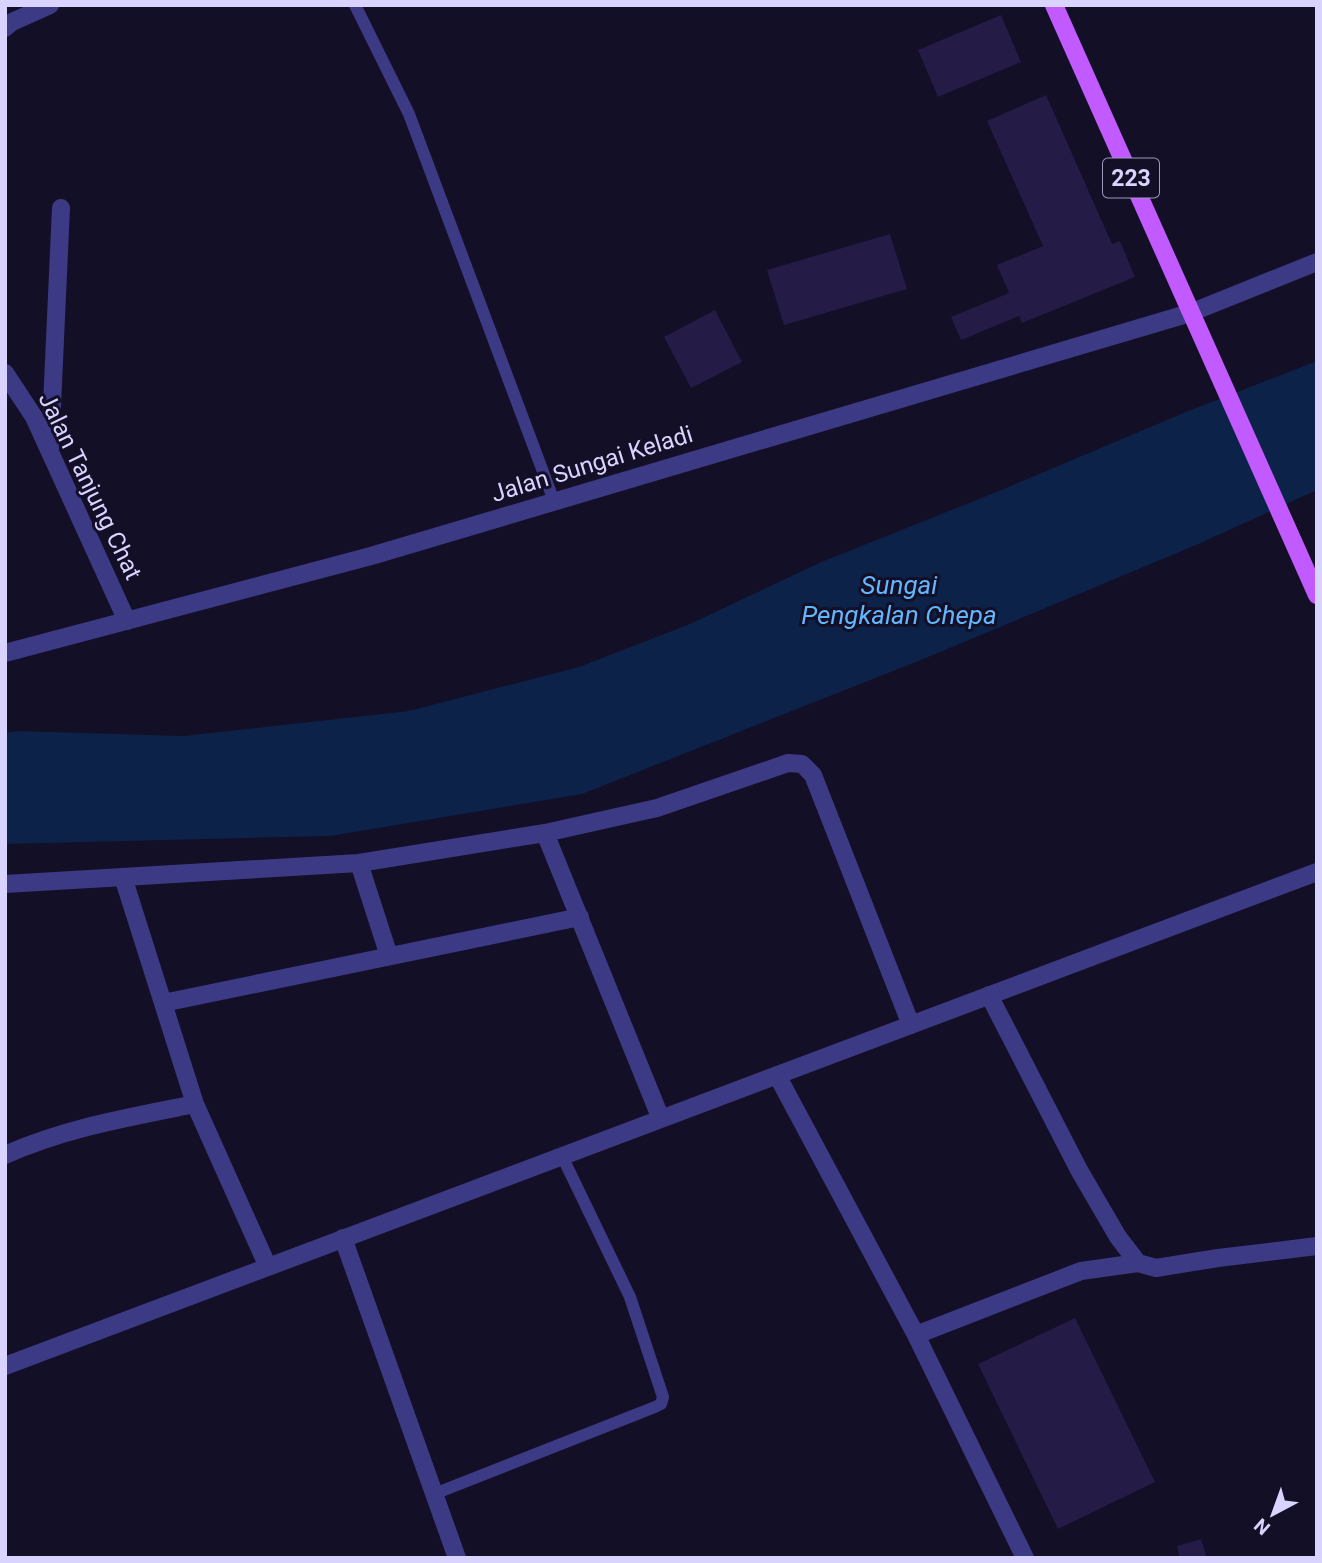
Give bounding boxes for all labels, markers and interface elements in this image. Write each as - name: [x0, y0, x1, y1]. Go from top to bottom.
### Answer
- road number: 223: [1103, 158, 1159, 197]
- street label: Jalan Tanjung Chat: [33, 388, 147, 584]
- street label: Jalan Sungai Keladi: [488, 420, 696, 508]
- water label: Sungai Pengkalan Chepa: [801, 570, 997, 630]
- north arrow: [1238, 1479, 1308, 1549]
- text: N: [1250, 1513, 1275, 1540]

